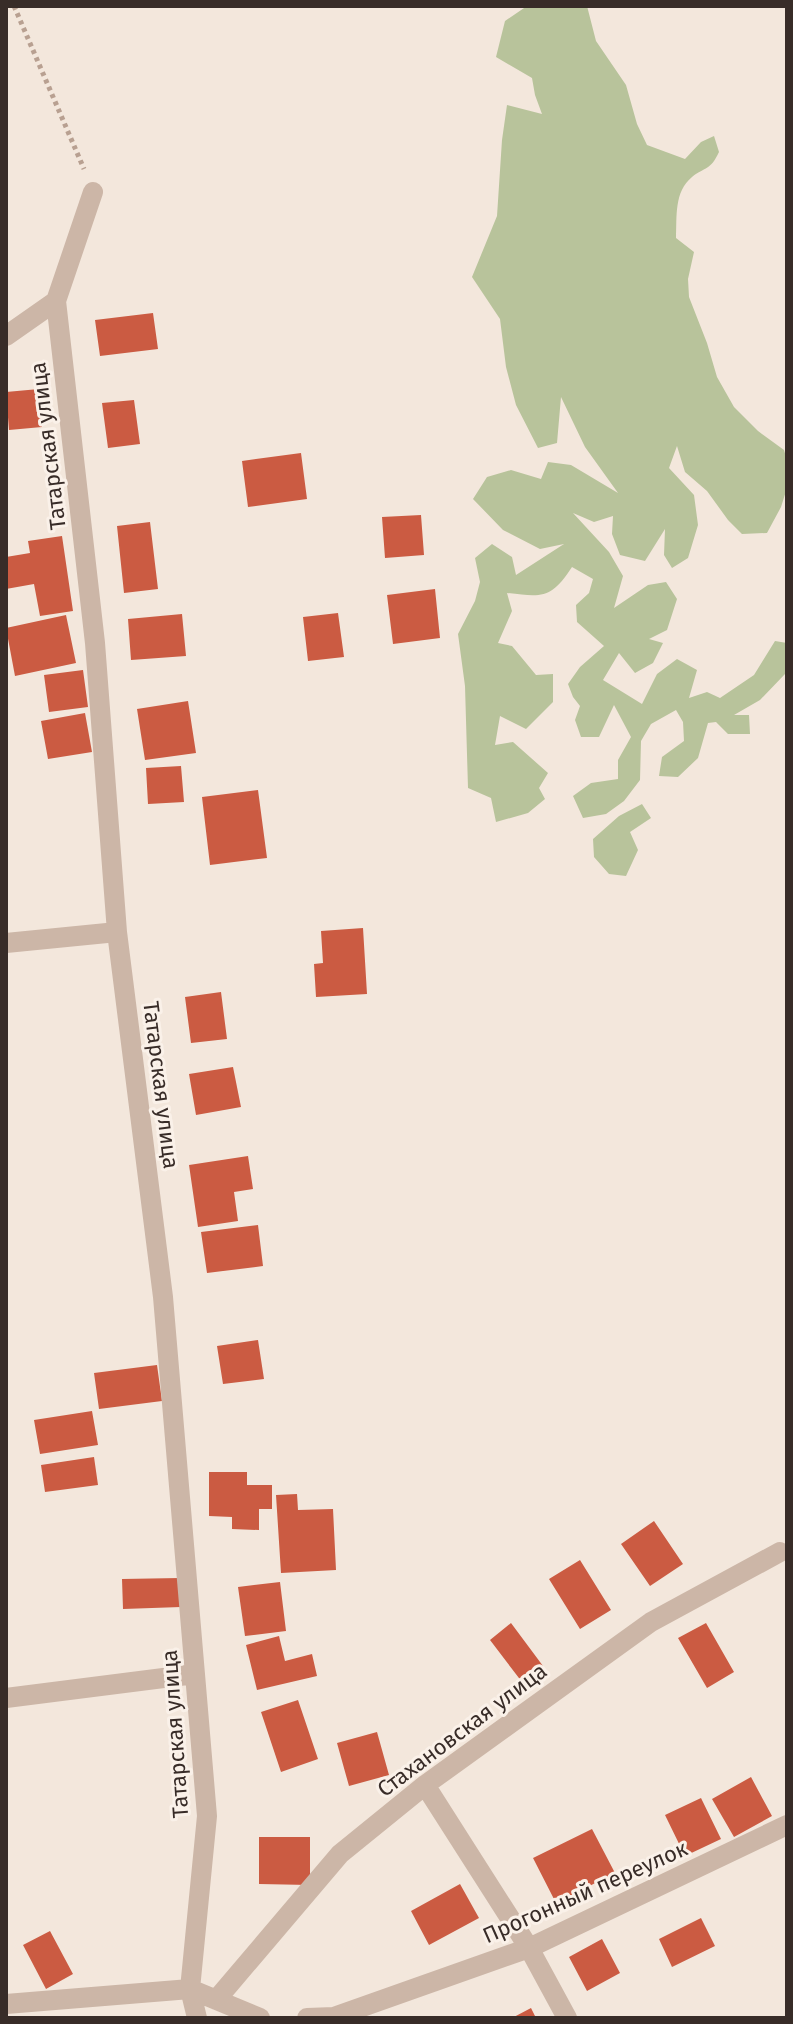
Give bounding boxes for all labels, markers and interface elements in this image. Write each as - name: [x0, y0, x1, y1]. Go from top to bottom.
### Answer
- street label: Татарская улица: [24, 361, 72, 531]
- street label: Татарская улица: [137, 1000, 185, 1170]
- street label: Татарская улица: [156, 1649, 194, 1819]
- street label: Стахановская улица: [372, 1657, 552, 1803]
- street label: Прогонный переулок: [478, 1834, 692, 1949]

